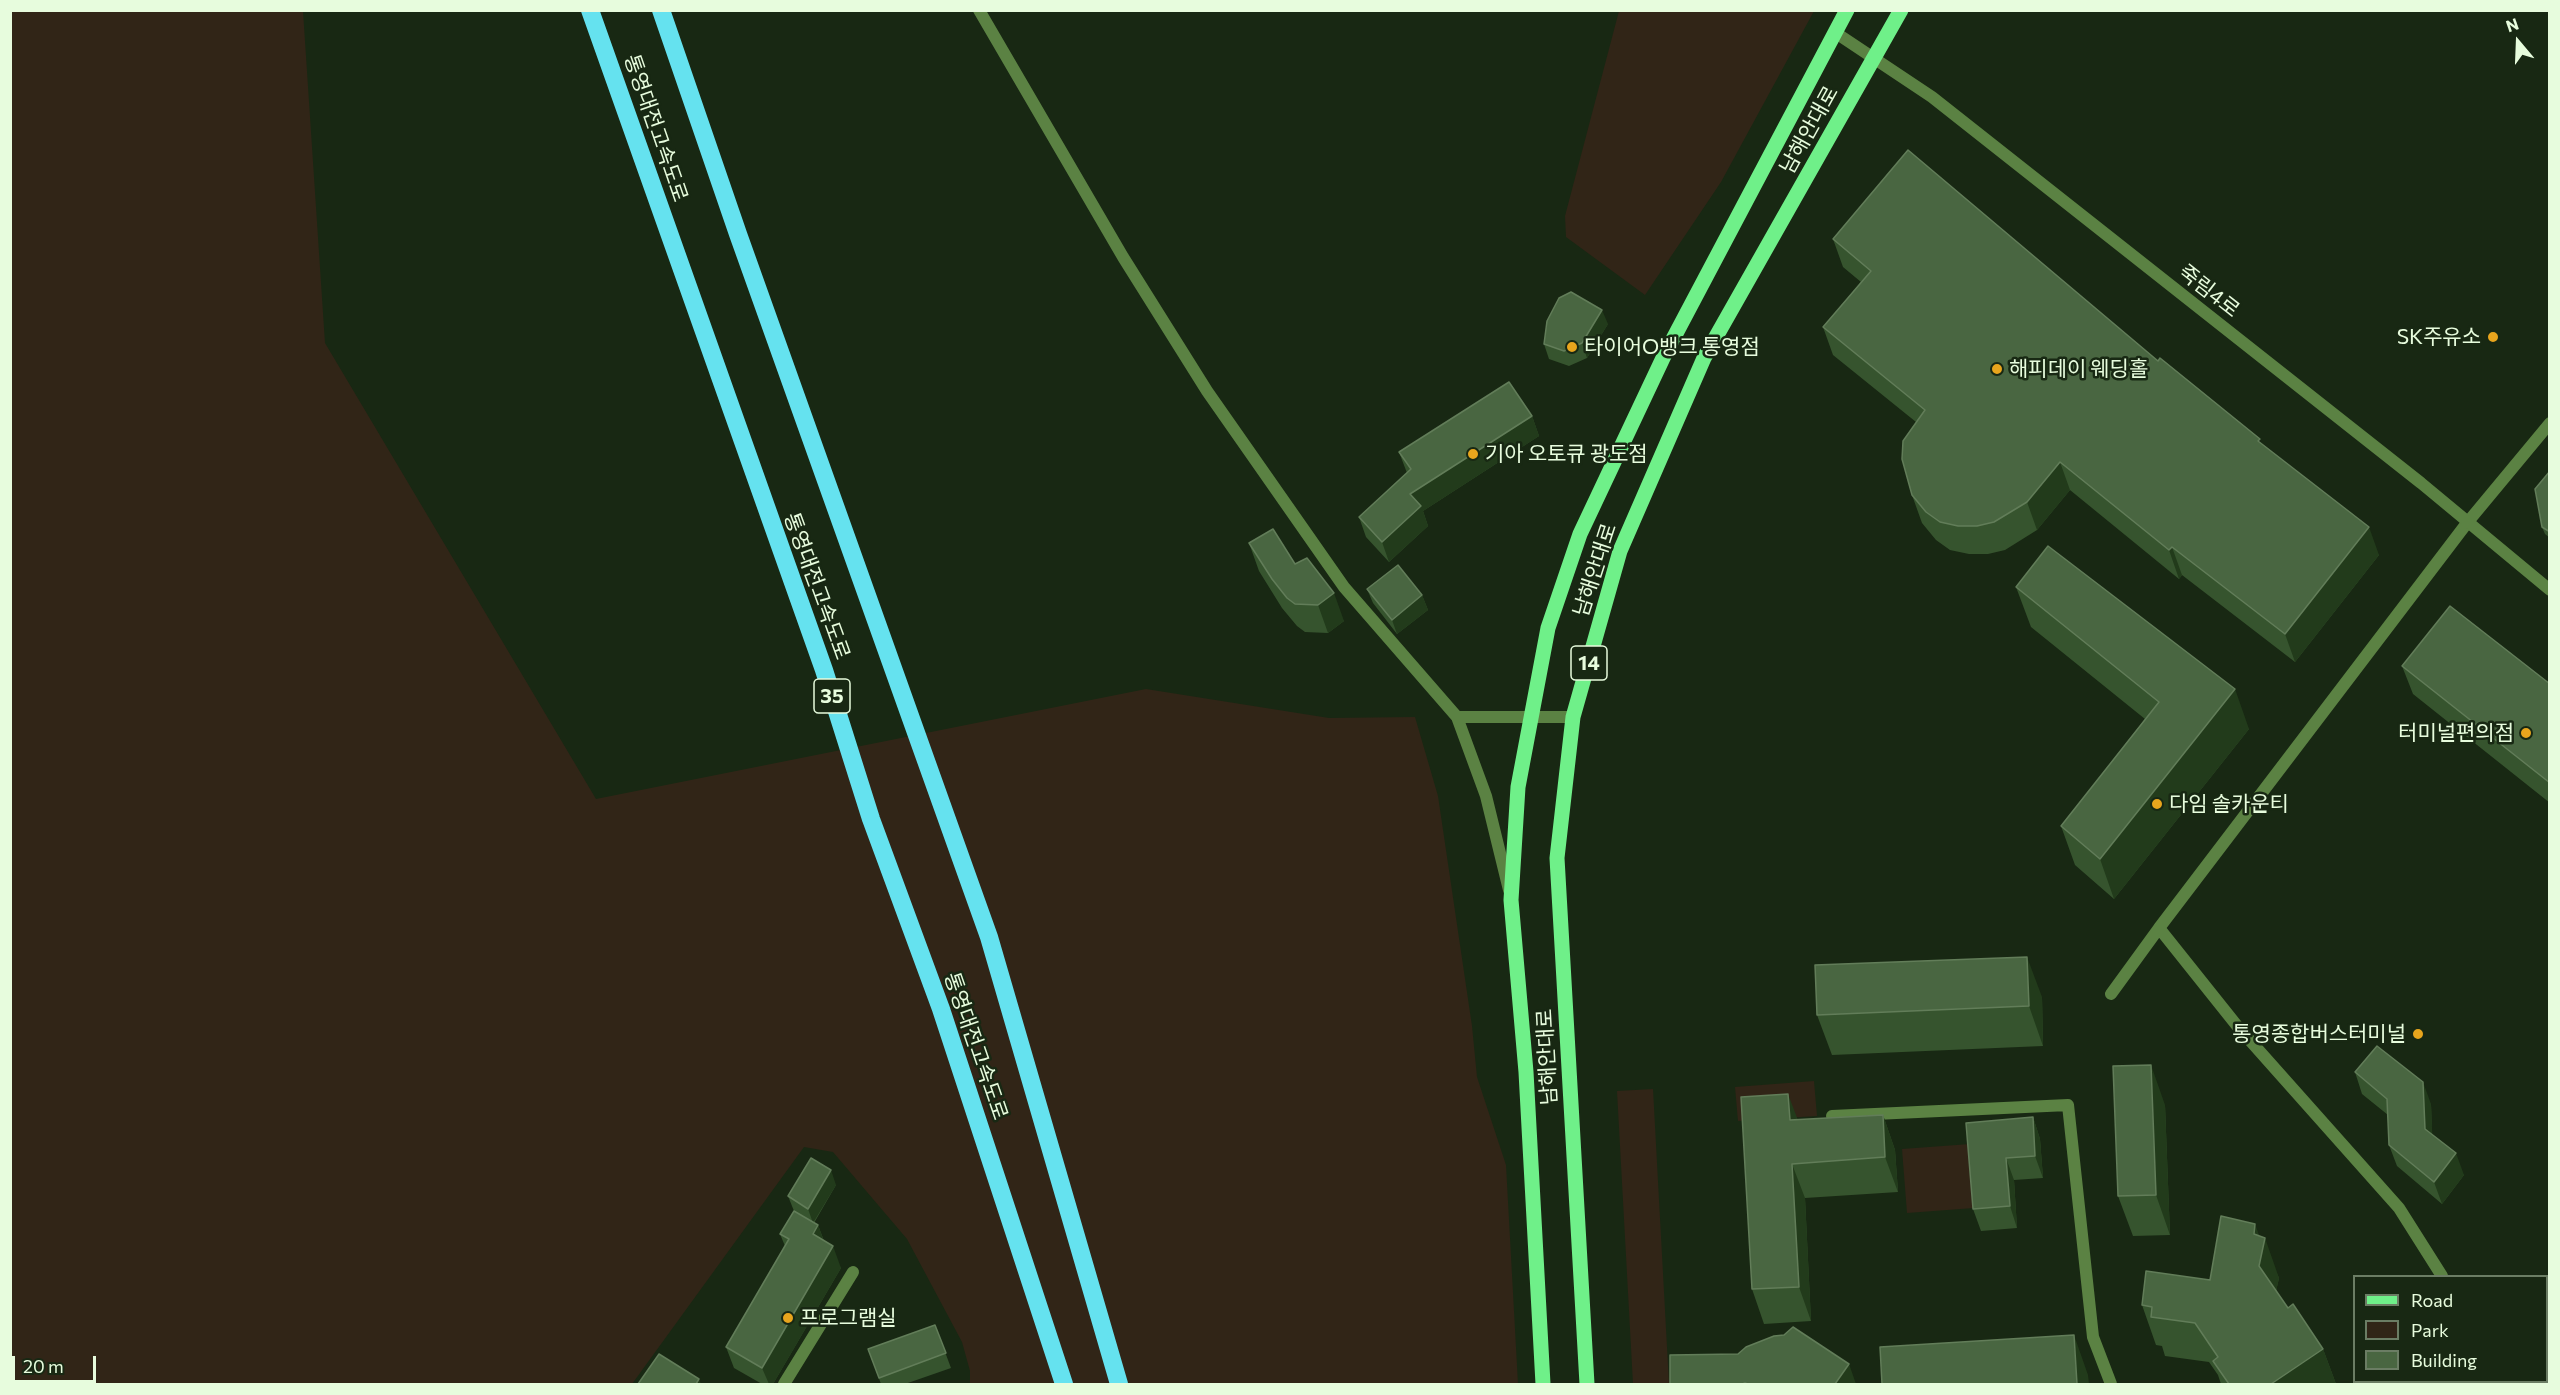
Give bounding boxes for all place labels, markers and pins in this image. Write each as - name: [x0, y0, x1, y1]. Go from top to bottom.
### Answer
- place label: SK주유소: [2397, 324, 2481, 350]
- marker: SK주유소: [2486, 330, 2500, 344]
- place label: 타이어O뱅크 통영점: [1584, 334, 1760, 360]
- marker: 타이어O뱅크 통영점: [1565, 340, 1579, 354]
- place label: 해피데이 웨딩홀: [2009, 356, 2148, 382]
- marker: 해피데이 웨딩홀: [1990, 362, 2004, 376]
- place label: 기아 오토큐 광도점: [1485, 441, 1648, 467]
- marker: 기아 오토큐 광도점: [1466, 447, 1480, 461]
- place label: 터미널편의점: [2398, 720, 2514, 746]
- marker: 터미널편의점: [2519, 726, 2533, 740]
- place label: 다임 솔카운티: [2169, 791, 2289, 817]
- marker: 다임 솔카운티: [2150, 797, 2164, 811]
- place label: 통영종합버스터미널: [2232, 1021, 2406, 1047]
- marker: 통영종합버스터미널: [2411, 1027, 2425, 1041]
- place label: 프로그램실: [800, 1305, 897, 1331]
- marker: 프로그램실: [781, 1311, 795, 1325]

